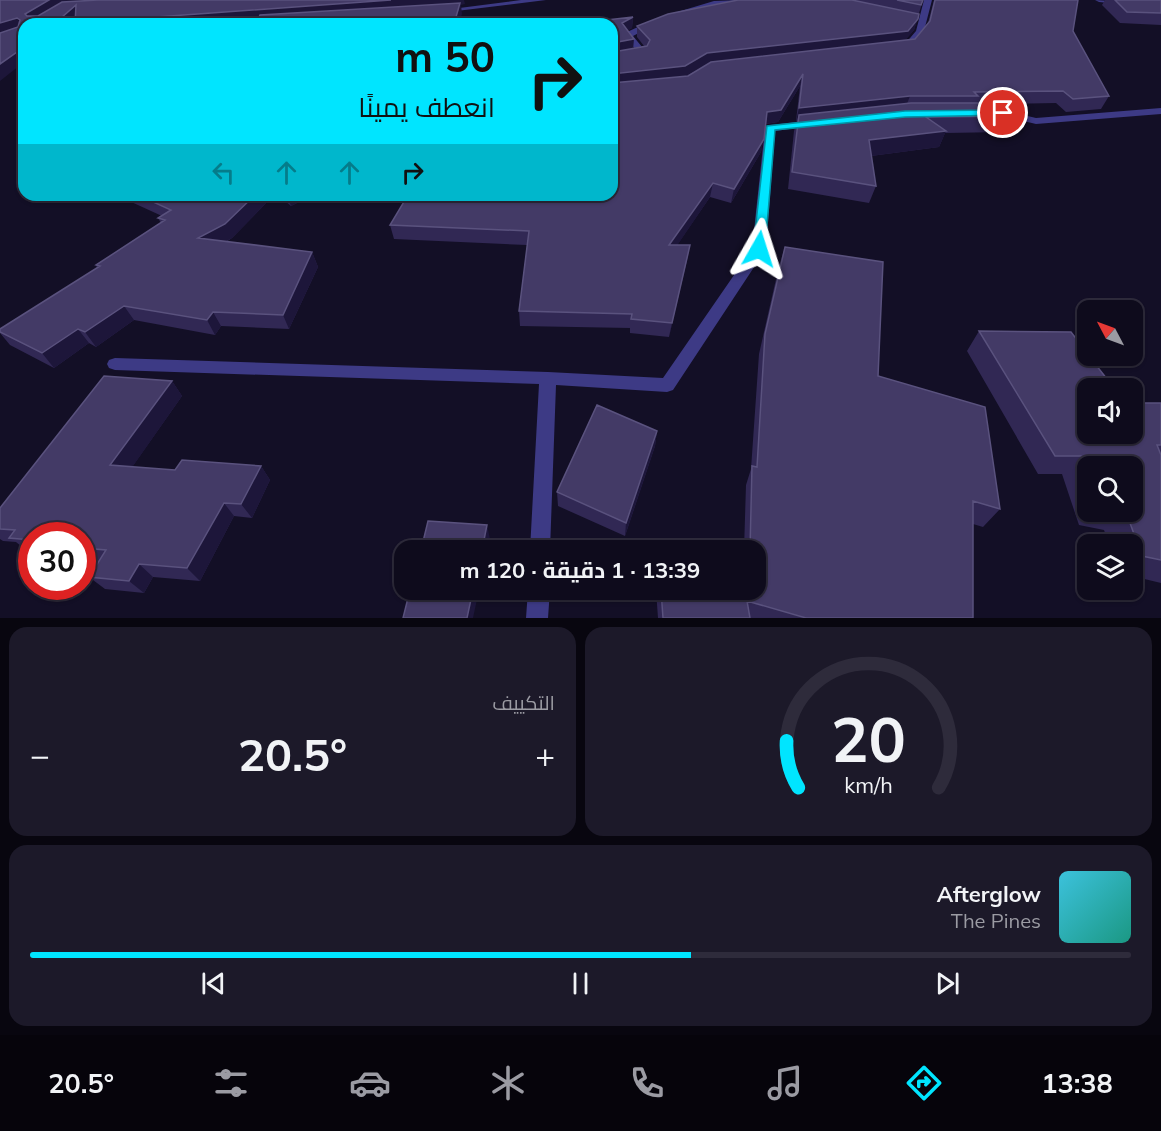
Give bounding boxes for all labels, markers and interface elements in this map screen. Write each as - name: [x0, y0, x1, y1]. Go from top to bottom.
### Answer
- text: 50 m: [395, 30, 495, 83]
- icon: right: [516, 42, 594, 120]
- pin: [977, 87, 1028, 138]
- text: انعطف يمينًا: [358, 90, 495, 124]
- icon: arrive: [986, 96, 1019, 129]
- icon: left: [207, 156, 240, 189]
- icon: ahead: [270, 156, 303, 189]
- icon: ahead: [333, 156, 366, 189]
- icon: right: [396, 156, 429, 189]
- position arrow: [727, 217, 791, 281]
- north arrow: [1077, 300, 1143, 366]
- map controls: [1077, 300, 1143, 600]
- button: sound: [1077, 378, 1143, 444]
- button: search: [1077, 456, 1143, 522]
- speed limit sign: 30: [18, 522, 96, 600]
- button: layers: [1077, 534, 1143, 600]
- text: 13:39 · 1 دقيقة · 120 m: [460, 556, 700, 584]
- text: التكييف: [492, 690, 555, 715]
- text: 20: [831, 699, 906, 778]
- text: 20.5°: [238, 726, 347, 782]
- text: −: [30, 734, 50, 775]
- text: +: [535, 734, 555, 775]
- text: km/h: [844, 772, 893, 799]
- text: Afterglow: [937, 880, 1041, 908]
- text: The Pines: [951, 908, 1041, 933]
- icon: previous: [197, 967, 230, 1000]
- icon: pause: [564, 967, 597, 1000]
- icon: next: [931, 967, 964, 1000]
- icon: filters: [210, 1062, 252, 1104]
- icon: car: [349, 1062, 391, 1104]
- icon: climate: [487, 1062, 529, 1104]
- icon: phone: [626, 1062, 668, 1104]
- icon: music: [764, 1062, 806, 1104]
- icon: directions: [903, 1062, 945, 1104]
- text: 20.5°: [48, 1066, 114, 1100]
- text: 13:38: [1041, 1066, 1113, 1100]

